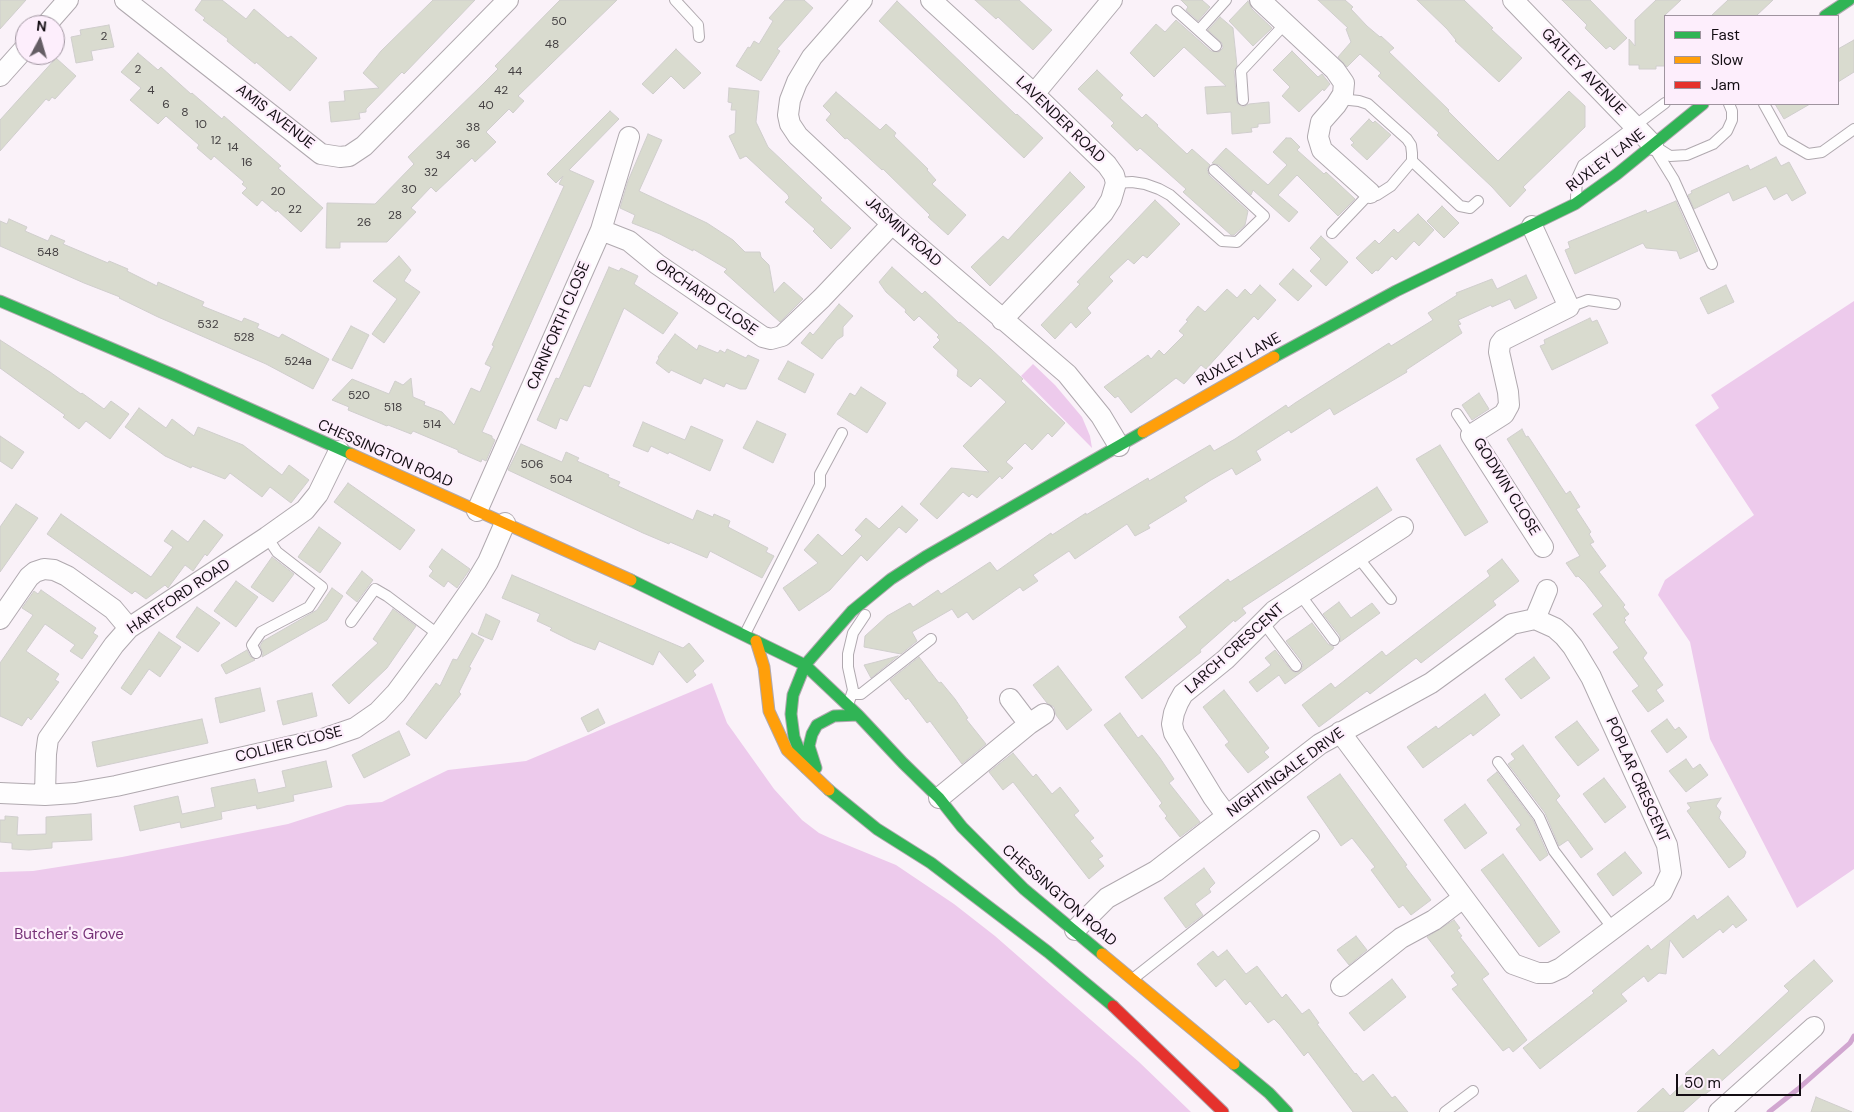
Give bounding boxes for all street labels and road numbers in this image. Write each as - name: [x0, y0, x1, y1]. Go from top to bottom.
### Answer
- street label: GATLEY AVENUE: [1537, 25, 1629, 119]
- street label: LAVENDER ROAD: [1012, 73, 1108, 167]
- street label: AMIS AVENUE: [232, 81, 318, 153]
- street label: RUXLEY LANE: [1563, 126, 1649, 196]
- street label: JASMIN ROAD: [861, 193, 945, 271]
- street label: ORCHARD CLOSE: [651, 256, 761, 340]
- street label: CARNFORTH CLOSE: [524, 259, 594, 393]
- street label: RUXLEY LANE: [1194, 329, 1284, 391]
- street label: CHESSINGTON ROAD: [315, 416, 455, 492]
- street label: GODWIN CLOSE: [1469, 435, 1543, 539]
- street label: HARTFORD ROAD: [124, 556, 234, 638]
- street label: LARCH CRESCENT: [1182, 600, 1288, 698]
- street label: POPLAR CRESCENT: [1601, 715, 1673, 845]
- street label: COLLIER CLOSE: [234, 723, 344, 767]
- street label: NIGHTINGALE DRIVE: [1224, 724, 1348, 822]
- street label: CHESSINGTON ROAD: [998, 841, 1120, 951]

